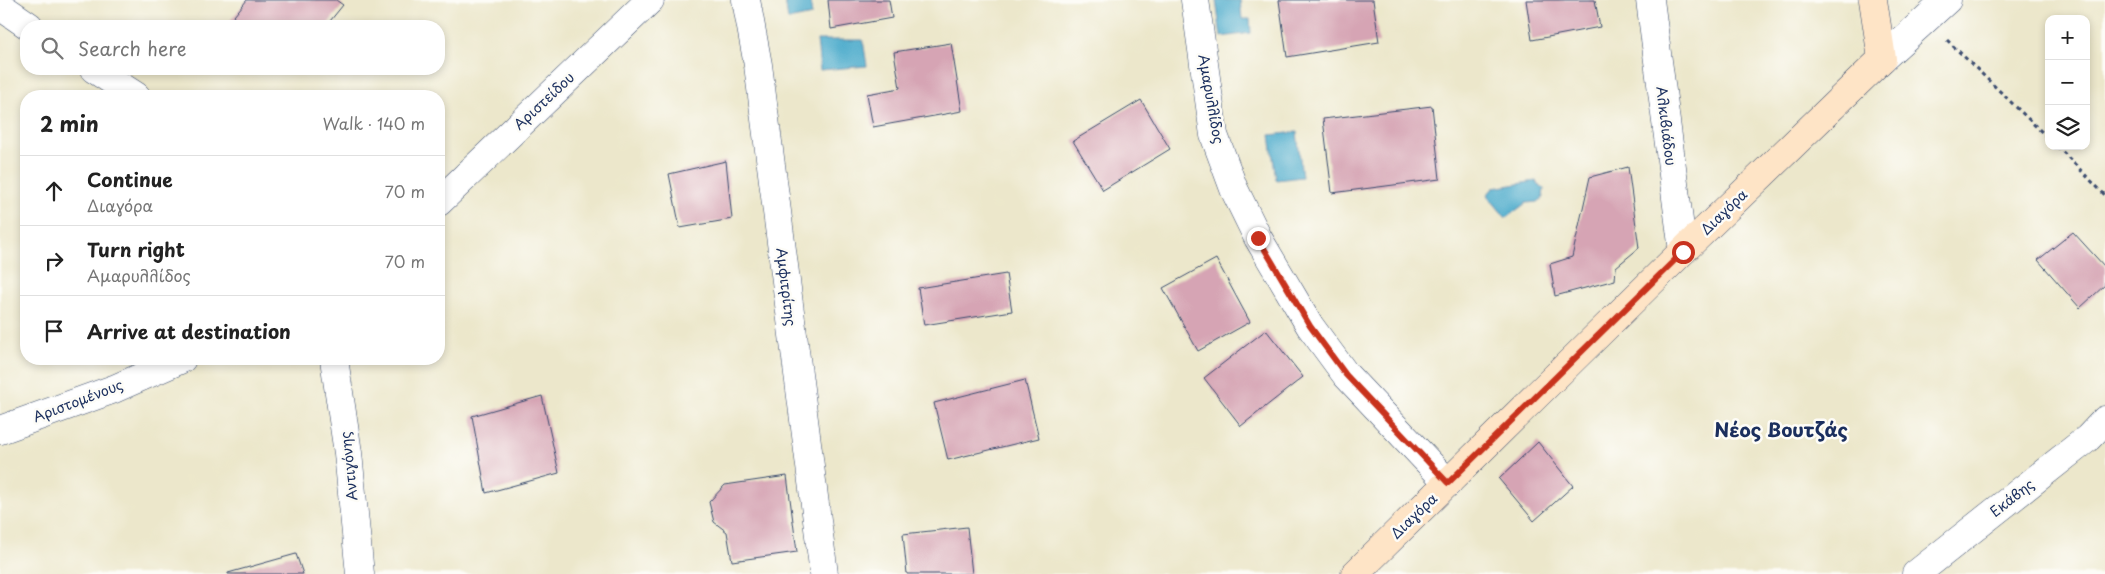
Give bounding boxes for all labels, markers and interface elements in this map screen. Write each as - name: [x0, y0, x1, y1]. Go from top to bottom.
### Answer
- map controls: [2045, 15, 2090, 150]
- button: +: [2045, 15, 2090, 60]
- search box: [20, 20, 445, 75]
- icon: search: [38, 34, 66, 62]
- text: Search here: [78, 34, 187, 62]
- street label: Αμαρυλλίδος: [1193, 52, 1230, 145]
- button: −: [2045, 60, 2090, 105]
- street label: Αριστείδου: [508, 67, 579, 134]
- street label: Αλκιβιάδου: [1651, 85, 1682, 167]
- button: layers: [2045, 105, 2090, 150]
- text: 2 min: [40, 107, 99, 139]
- text: Walk · 140 m: [323, 111, 425, 135]
- text: Continue: [87, 165, 173, 193]
- icon: ahead: [40, 177, 68, 205]
- text: 70 m: [385, 179, 425, 203]
- street label: Διαγόρα: [1696, 184, 1752, 239]
- text: Διαγόρα: [87, 193, 153, 217]
- route end: [1247, 227, 1270, 250]
- text: Turn right: [87, 235, 185, 263]
- route start: [1672, 241, 1695, 264]
- street label: Αμφιτρίτης: [771, 246, 802, 327]
- icon: right: [40, 247, 68, 275]
- text: 70 m: [385, 249, 425, 273]
- text: Αμαρυλλίδος: [87, 263, 191, 287]
- icon: arrive: [40, 317, 68, 345]
- text: Arrive at destination: [87, 317, 291, 345]
- street label: Αριστομένους: [30, 374, 126, 427]
- district label: Νέος Βουτζάς: [1714, 415, 1848, 443]
- street label: Αντιγόνης: [334, 430, 363, 502]
- street label: Εκάβης: [1985, 474, 2038, 522]
- street label: Διαγόρα: [1386, 488, 1442, 543]

